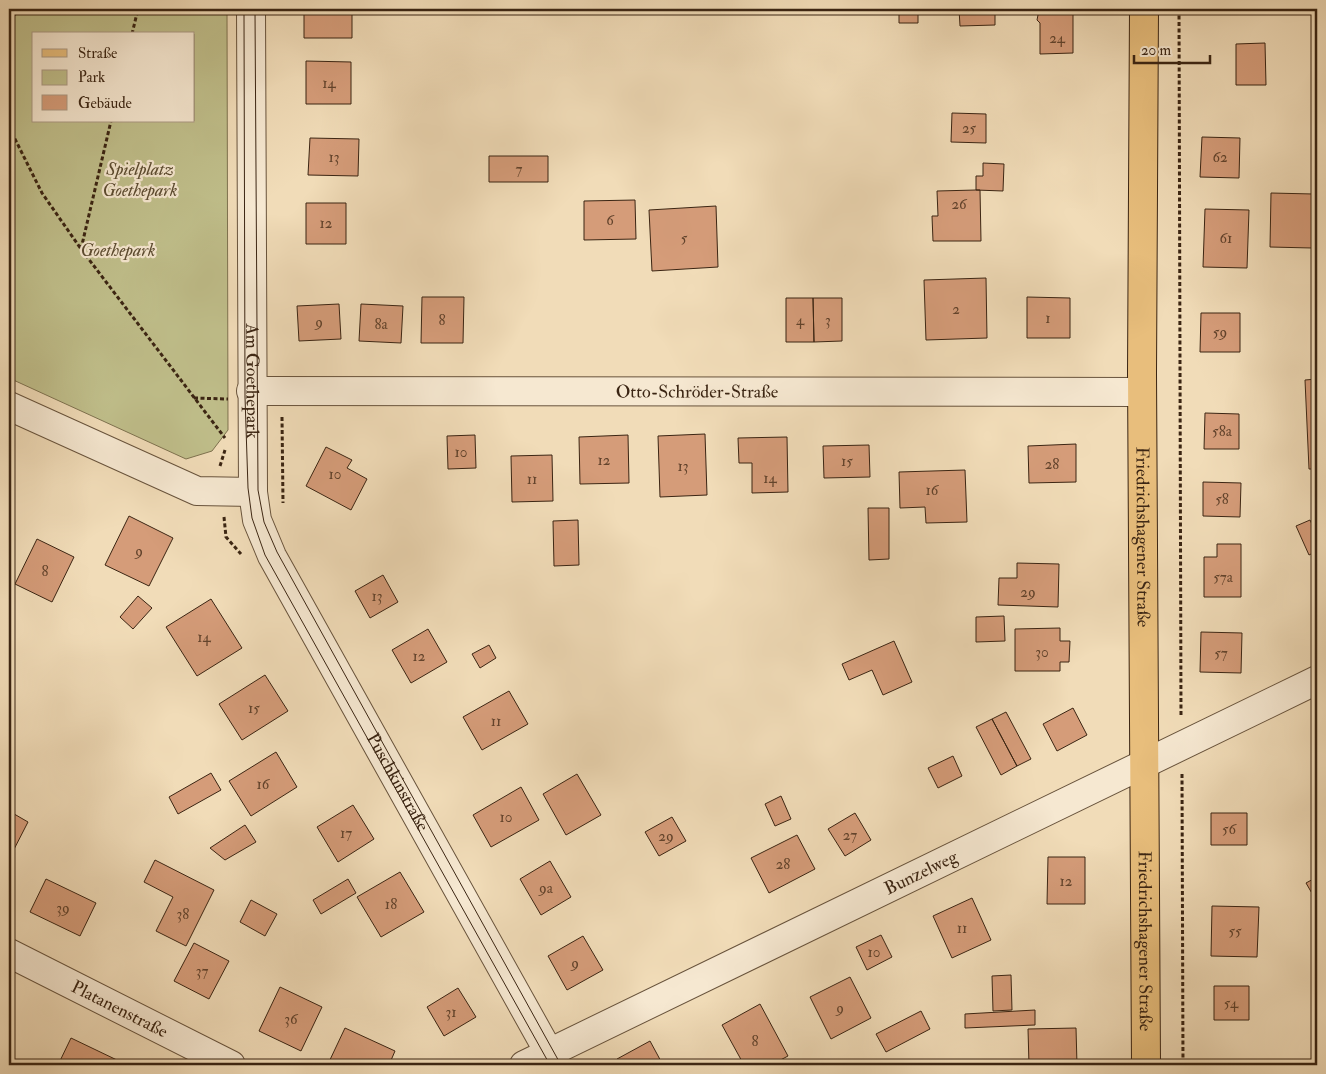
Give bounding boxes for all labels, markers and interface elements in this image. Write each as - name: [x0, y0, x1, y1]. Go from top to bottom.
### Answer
- house number: 24: [1049, 29, 1066, 48]
- legend: [32, 32, 195, 122]
- scale bar: [1134, 32, 1210, 64]
- text: 20 m: [1141, 41, 1171, 60]
- text: Straße: [78, 44, 117, 63]
- text: Park: [78, 68, 105, 87]
- house number: 14: [322, 74, 337, 93]
- text: Gebäude: [78, 94, 132, 113]
- house number: 25: [962, 119, 976, 138]
- house number: 13: [328, 148, 340, 167]
- house number: 62: [1212, 148, 1228, 167]
- park label: Spielplatz Goethepark: [103, 158, 177, 202]
- house number: 7: [516, 160, 523, 179]
- house number: 26: [951, 195, 968, 214]
- house number: 6: [606, 211, 615, 230]
- house number: 12: [320, 214, 333, 233]
- house number: 5: [681, 229, 688, 248]
- house number: 61: [1220, 229, 1232, 248]
- park label: Goethepark: [81, 239, 155, 262]
- house number: 2: [952, 300, 960, 319]
- house number: 1: [1045, 309, 1051, 328]
- house number: 8: [438, 311, 446, 330]
- house number: 4: [796, 311, 805, 330]
- house number: 3: [825, 311, 831, 330]
- house number: 9: [314, 313, 323, 332]
- house number: 8a: [374, 315, 388, 334]
- street label: Am Goethepark: [240, 322, 264, 439]
- house number: 59: [1213, 323, 1227, 342]
- street label: Otto-Schröder-Straße: [616, 380, 779, 404]
- house number: 58a: [1212, 422, 1233, 441]
- house number: 10: [455, 443, 467, 462]
- street label: Friedrichshagener Straße: [1130, 447, 1154, 628]
- house number: 12: [598, 451, 611, 470]
- house number: 15: [841, 452, 853, 471]
- house number: 28: [1045, 455, 1059, 474]
- house number: 13: [677, 457, 689, 476]
- house number: 10: [329, 465, 341, 484]
- house number: 14: [763, 469, 778, 488]
- house number: 11: [527, 470, 537, 489]
- house number: 16: [926, 481, 940, 500]
- house number: 58: [1215, 490, 1229, 509]
- house number: 9: [134, 542, 143, 561]
- house number: 8: [41, 562, 49, 581]
- house number: 57a: [1213, 568, 1234, 587]
- house number: 29: [1020, 583, 1036, 602]
- house number: 13: [371, 587, 383, 606]
- house number: 14: [197, 628, 212, 647]
- house number: 30: [1035, 643, 1049, 662]
- house number: 57: [1214, 644, 1228, 663]
- house number: 12: [413, 647, 426, 666]
- house number: 15: [248, 699, 260, 718]
- house number: 11: [491, 712, 501, 731]
- street label: Puschkinstraße: [361, 729, 434, 836]
- house number: 16: [257, 775, 271, 794]
- house number: 10: [500, 808, 512, 827]
- house number: 56: [1222, 820, 1237, 839]
- house number: 17: [340, 824, 352, 843]
- house number: 27: [843, 826, 857, 845]
- house number: 29: [658, 827, 674, 846]
- street label: Bunzelweg: [881, 845, 962, 900]
- street label: Friedrichshagener Straße: [1133, 851, 1157, 1032]
- house number: 28: [776, 855, 790, 874]
- house number: 12: [1060, 872, 1073, 891]
- house number: 9a: [538, 879, 554, 898]
- house number: 18: [385, 895, 397, 914]
- house number: 39: [56, 899, 70, 918]
- house number: 38: [177, 905, 189, 924]
- house number: 11: [957, 919, 967, 938]
- house number: 55: [1228, 922, 1242, 941]
- house number: 10: [868, 943, 880, 962]
- house number: 9: [570, 954, 579, 973]
- house number: 37: [196, 962, 208, 981]
- street label: Platanenstraße: [67, 975, 172, 1043]
- house number: 54: [1224, 994, 1239, 1013]
- house number: 9: [835, 999, 844, 1018]
- house number: 31: [445, 1003, 457, 1022]
- house number: 36: [284, 1010, 299, 1029]
- house number: 8: [751, 1032, 759, 1051]

